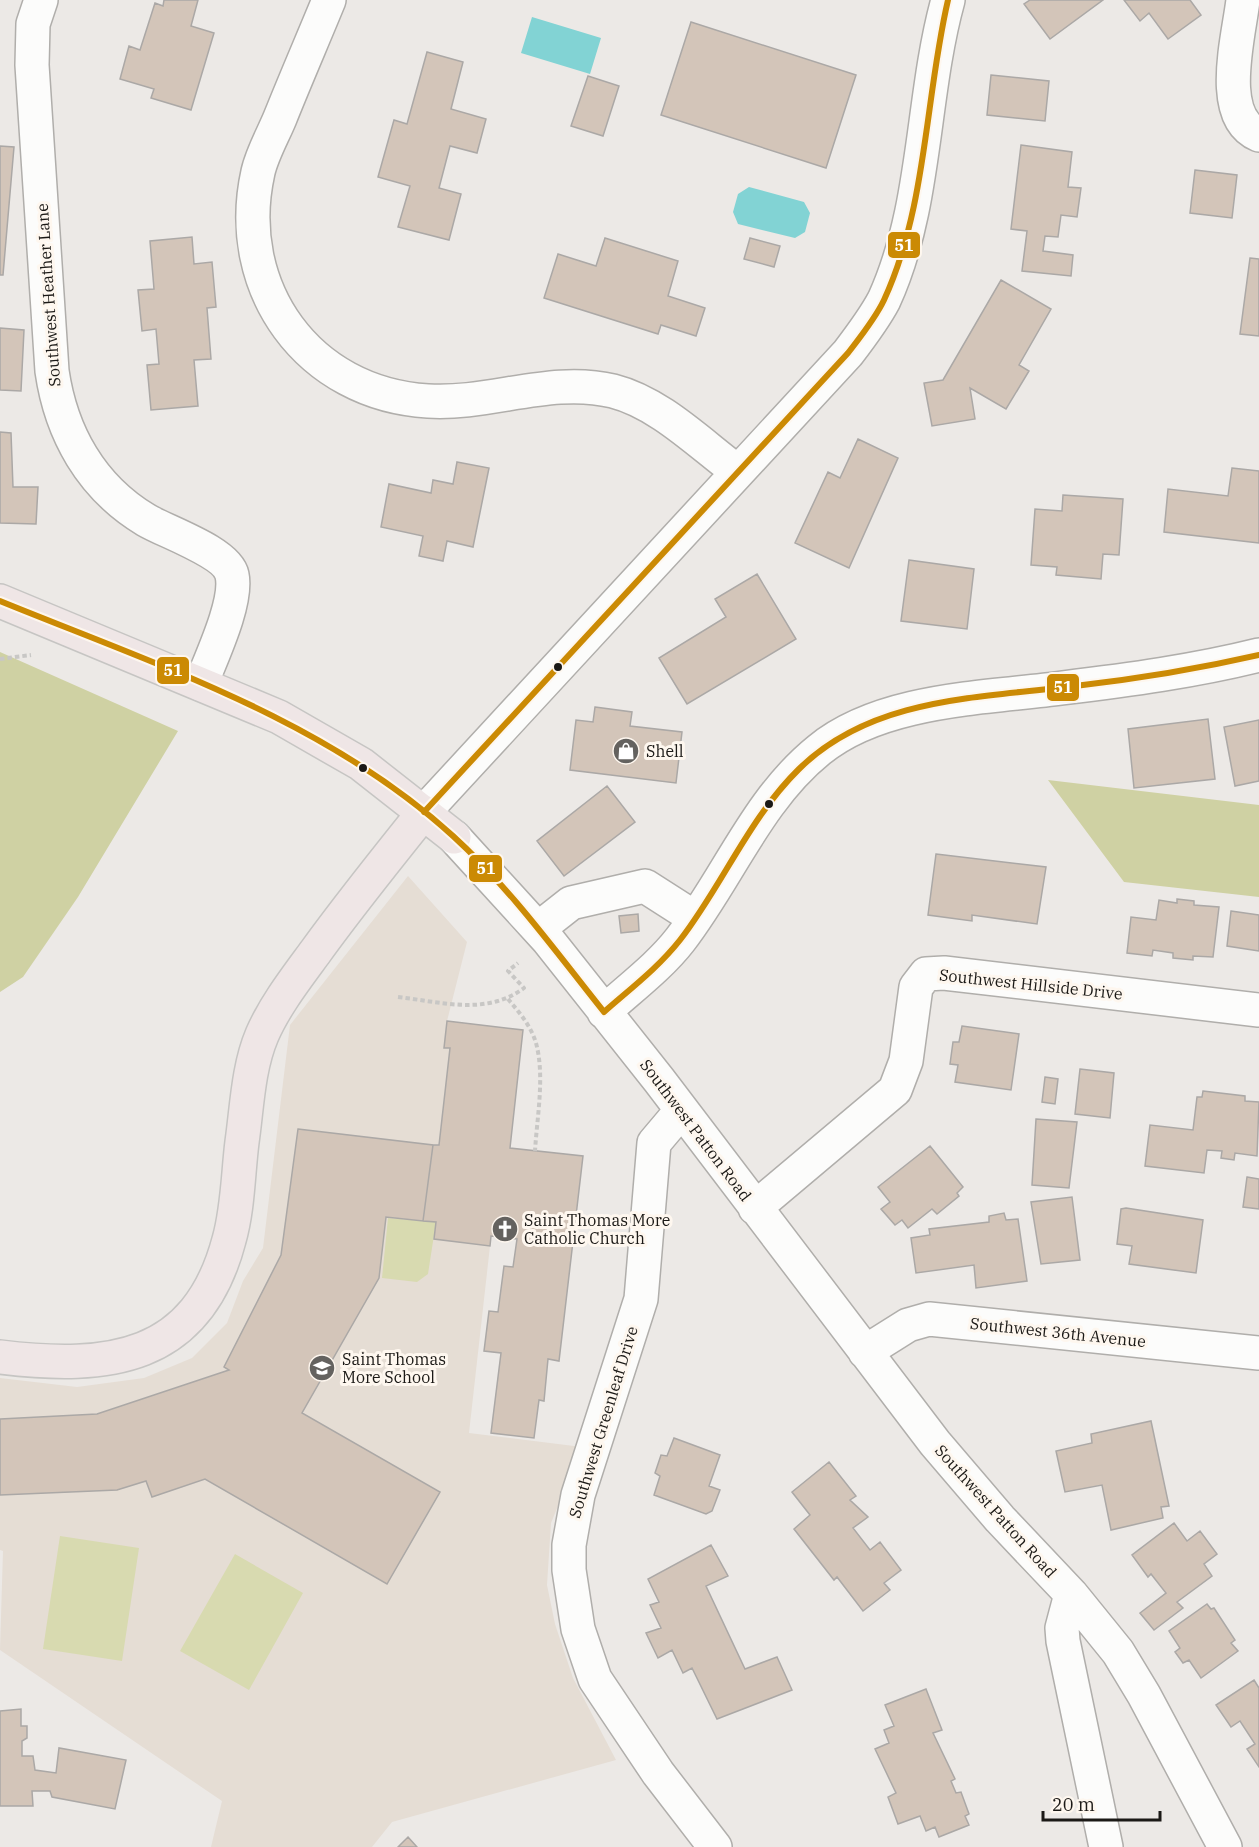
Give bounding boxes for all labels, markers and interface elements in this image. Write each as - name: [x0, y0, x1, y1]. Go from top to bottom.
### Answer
- street label: Southwest Heather Lane: [32, 203, 64, 387]
- line badge: 51: [887, 231, 921, 259]
- text: 51: [894, 235, 914, 255]
- line badge: 51: [156, 656, 190, 685]
- text: 51: [163, 660, 183, 680]
- unlabelled marker: [552, 661, 564, 673]
- line badge: 51: [1046, 673, 1080, 702]
- text: 51: [1053, 677, 1073, 697]
- shop icon: Shell: [611, 736, 641, 766]
- place label: Shell: [646, 741, 684, 761]
- unlabelled marker: [357, 762, 369, 774]
- unlabelled marker: [763, 798, 775, 810]
- line badge: 51: [468, 854, 503, 883]
- text: 51: [476, 858, 496, 878]
- street label: Southwest Hillside Drive: [938, 964, 1124, 1004]
- street label: Southwest Patton Road: [636, 1055, 756, 1205]
- place label: Saint Thomas More Catholic Church: [524, 1210, 670, 1248]
- church icon: Saint Thomas More Catholic Church: [490, 1214, 520, 1244]
- street label: Southwest 36th Avenue: [969, 1313, 1147, 1351]
- street label: Southwest Greenleaf Drive: [564, 1324, 642, 1520]
- place label: Saint Thomas More School: [342, 1349, 446, 1387]
- school or university icon: Saint Thomas More School: [307, 1353, 337, 1383]
- street label: Southwest Patton Road: [931, 1440, 1061, 1582]
- scale bar: [1043, 1784, 1160, 1822]
- text: 20 m: [1052, 1793, 1095, 1816]

